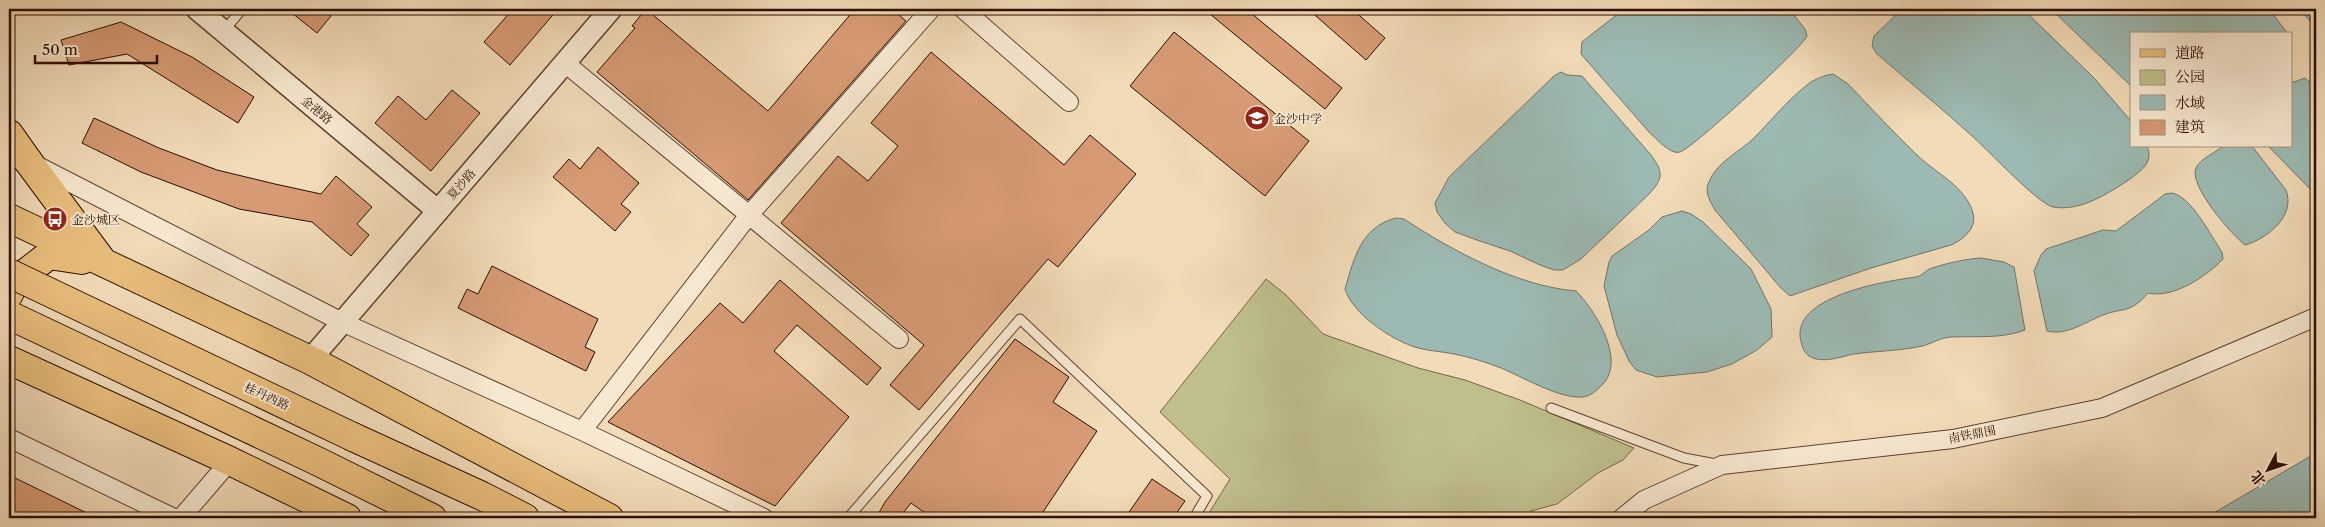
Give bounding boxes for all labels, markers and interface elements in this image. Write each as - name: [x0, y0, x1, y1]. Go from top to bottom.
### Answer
- scale bar: [35, 32, 158, 64]
- legend: [2130, 32, 2292, 148]
- text: 50 m: [42, 40, 78, 59]
- text: 道路: [2175, 43, 2205, 62]
- text: 公园: [2175, 67, 2205, 86]
- street label: 金港路: [298, 93, 336, 127]
- text: 水域: [2175, 93, 2205, 112]
- school or university icon: 金沙中学: [1244, 105, 1270, 131]
- place label: 金沙中学: [1274, 111, 1322, 126]
- text: 建筑: [2175, 117, 2205, 136]
- street label: 夏沙路: [444, 165, 478, 203]
- bus stop icon: 金沙城区: [42, 206, 68, 232]
- place label: 金沙城区: [72, 212, 120, 227]
- street label: 桂丹西路: [242, 379, 292, 413]
- street label: 南铁鼎围: [1947, 422, 1997, 446]
- north arrow: [2242, 444, 2292, 494]
- text: 北: [2247, 467, 2270, 490]

